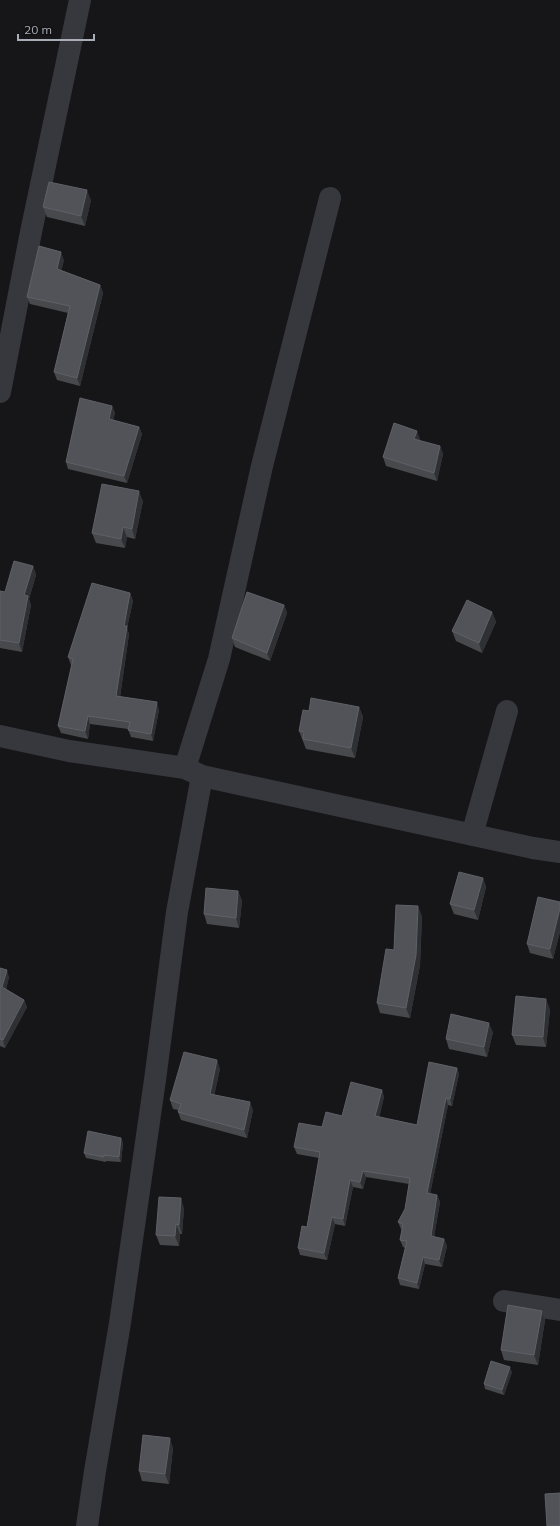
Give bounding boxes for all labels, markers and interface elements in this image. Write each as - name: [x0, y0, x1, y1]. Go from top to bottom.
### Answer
- scale bar: [18, 16, 94, 42]
- text: 20 m: [24, 22, 52, 37]

